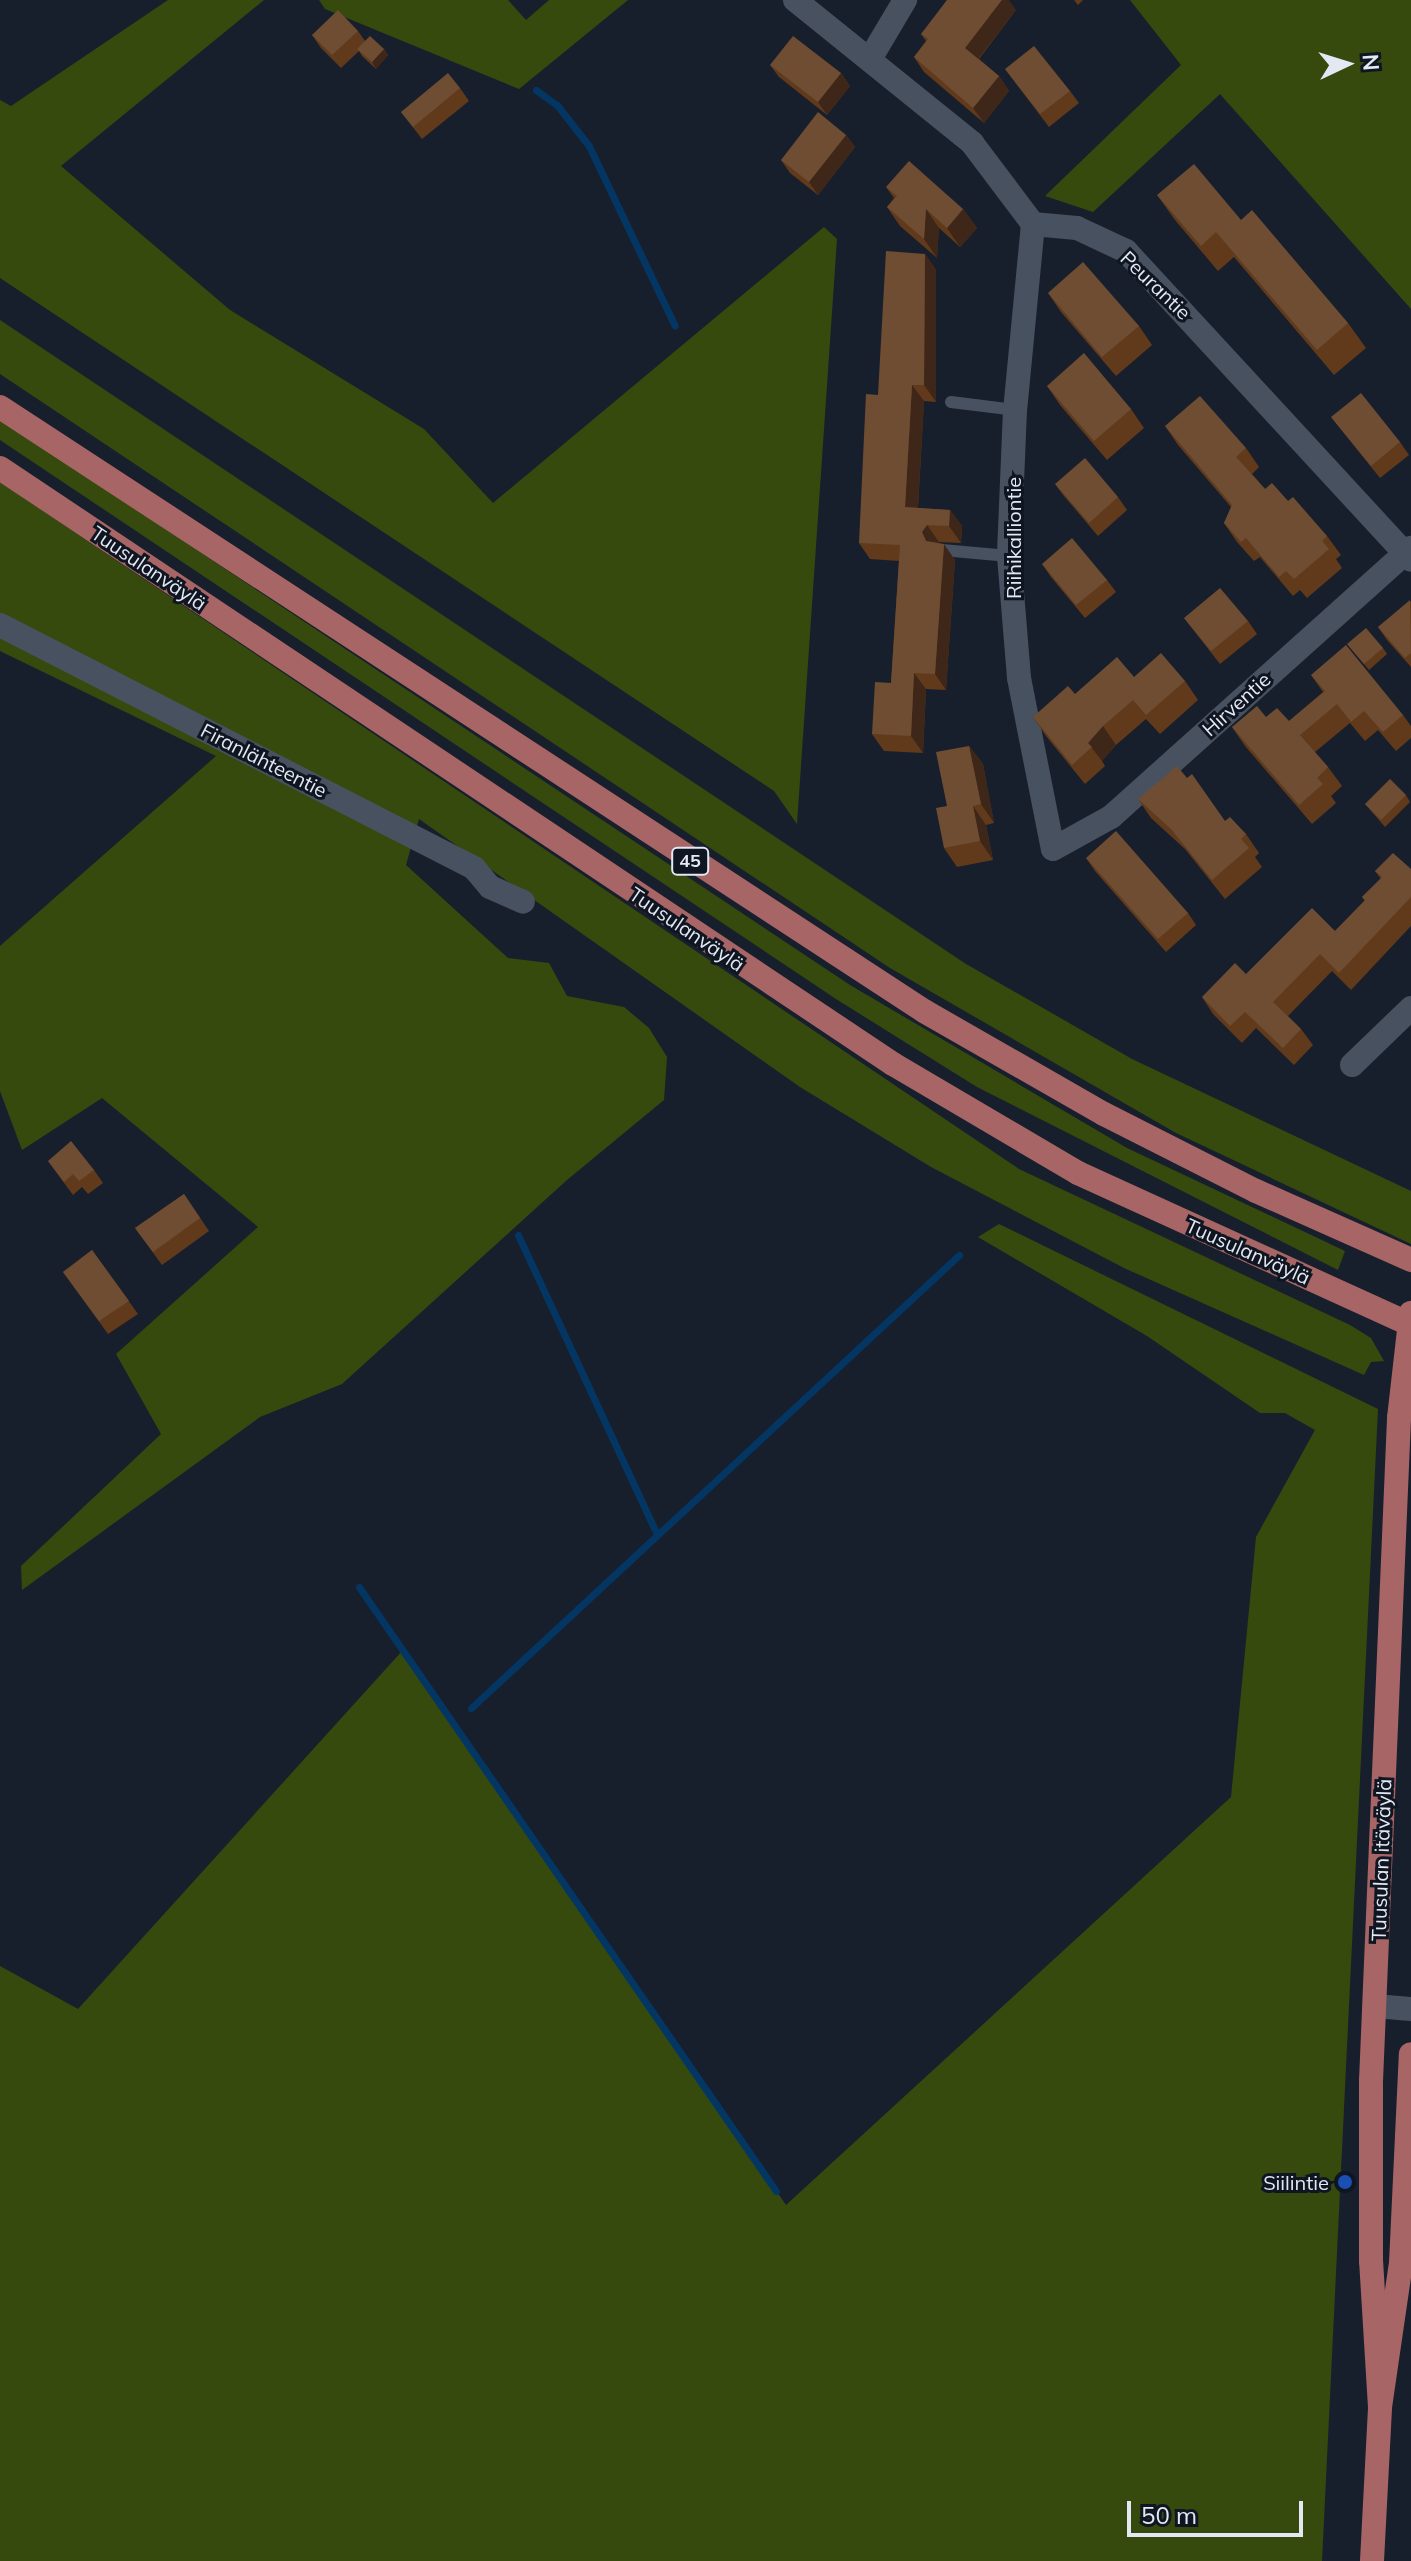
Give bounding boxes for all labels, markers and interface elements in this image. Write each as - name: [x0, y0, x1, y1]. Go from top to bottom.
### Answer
- north arrow: [1307, 24, 1387, 104]
- text: N: [1356, 53, 1385, 72]
- street label: Peurantie: [1116, 246, 1196, 324]
- street label: Riihikalliontie: [1001, 477, 1025, 599]
- street label: Tuusulanväylä: [87, 521, 211, 615]
- street label: Hirventie: [1197, 667, 1275, 741]
- street label: Firanlähteentie: [197, 718, 331, 802]
- road number: 45: [670, 847, 710, 875]
- street label: Tuusulanväylä: [625, 882, 749, 976]
- street label: Tuusulanväylä: [1182, 1213, 1314, 1289]
- street label: Tuusulan itäväylä: [1366, 1778, 1396, 1942]
- place label: Siilintie: [1263, 2170, 1329, 2194]
- marker: Siilintie: [1336, 2173, 1354, 2191]
- scale bar: [1131, 2485, 1307, 2535]
- text: 50 m: [1141, 2500, 1197, 2530]

